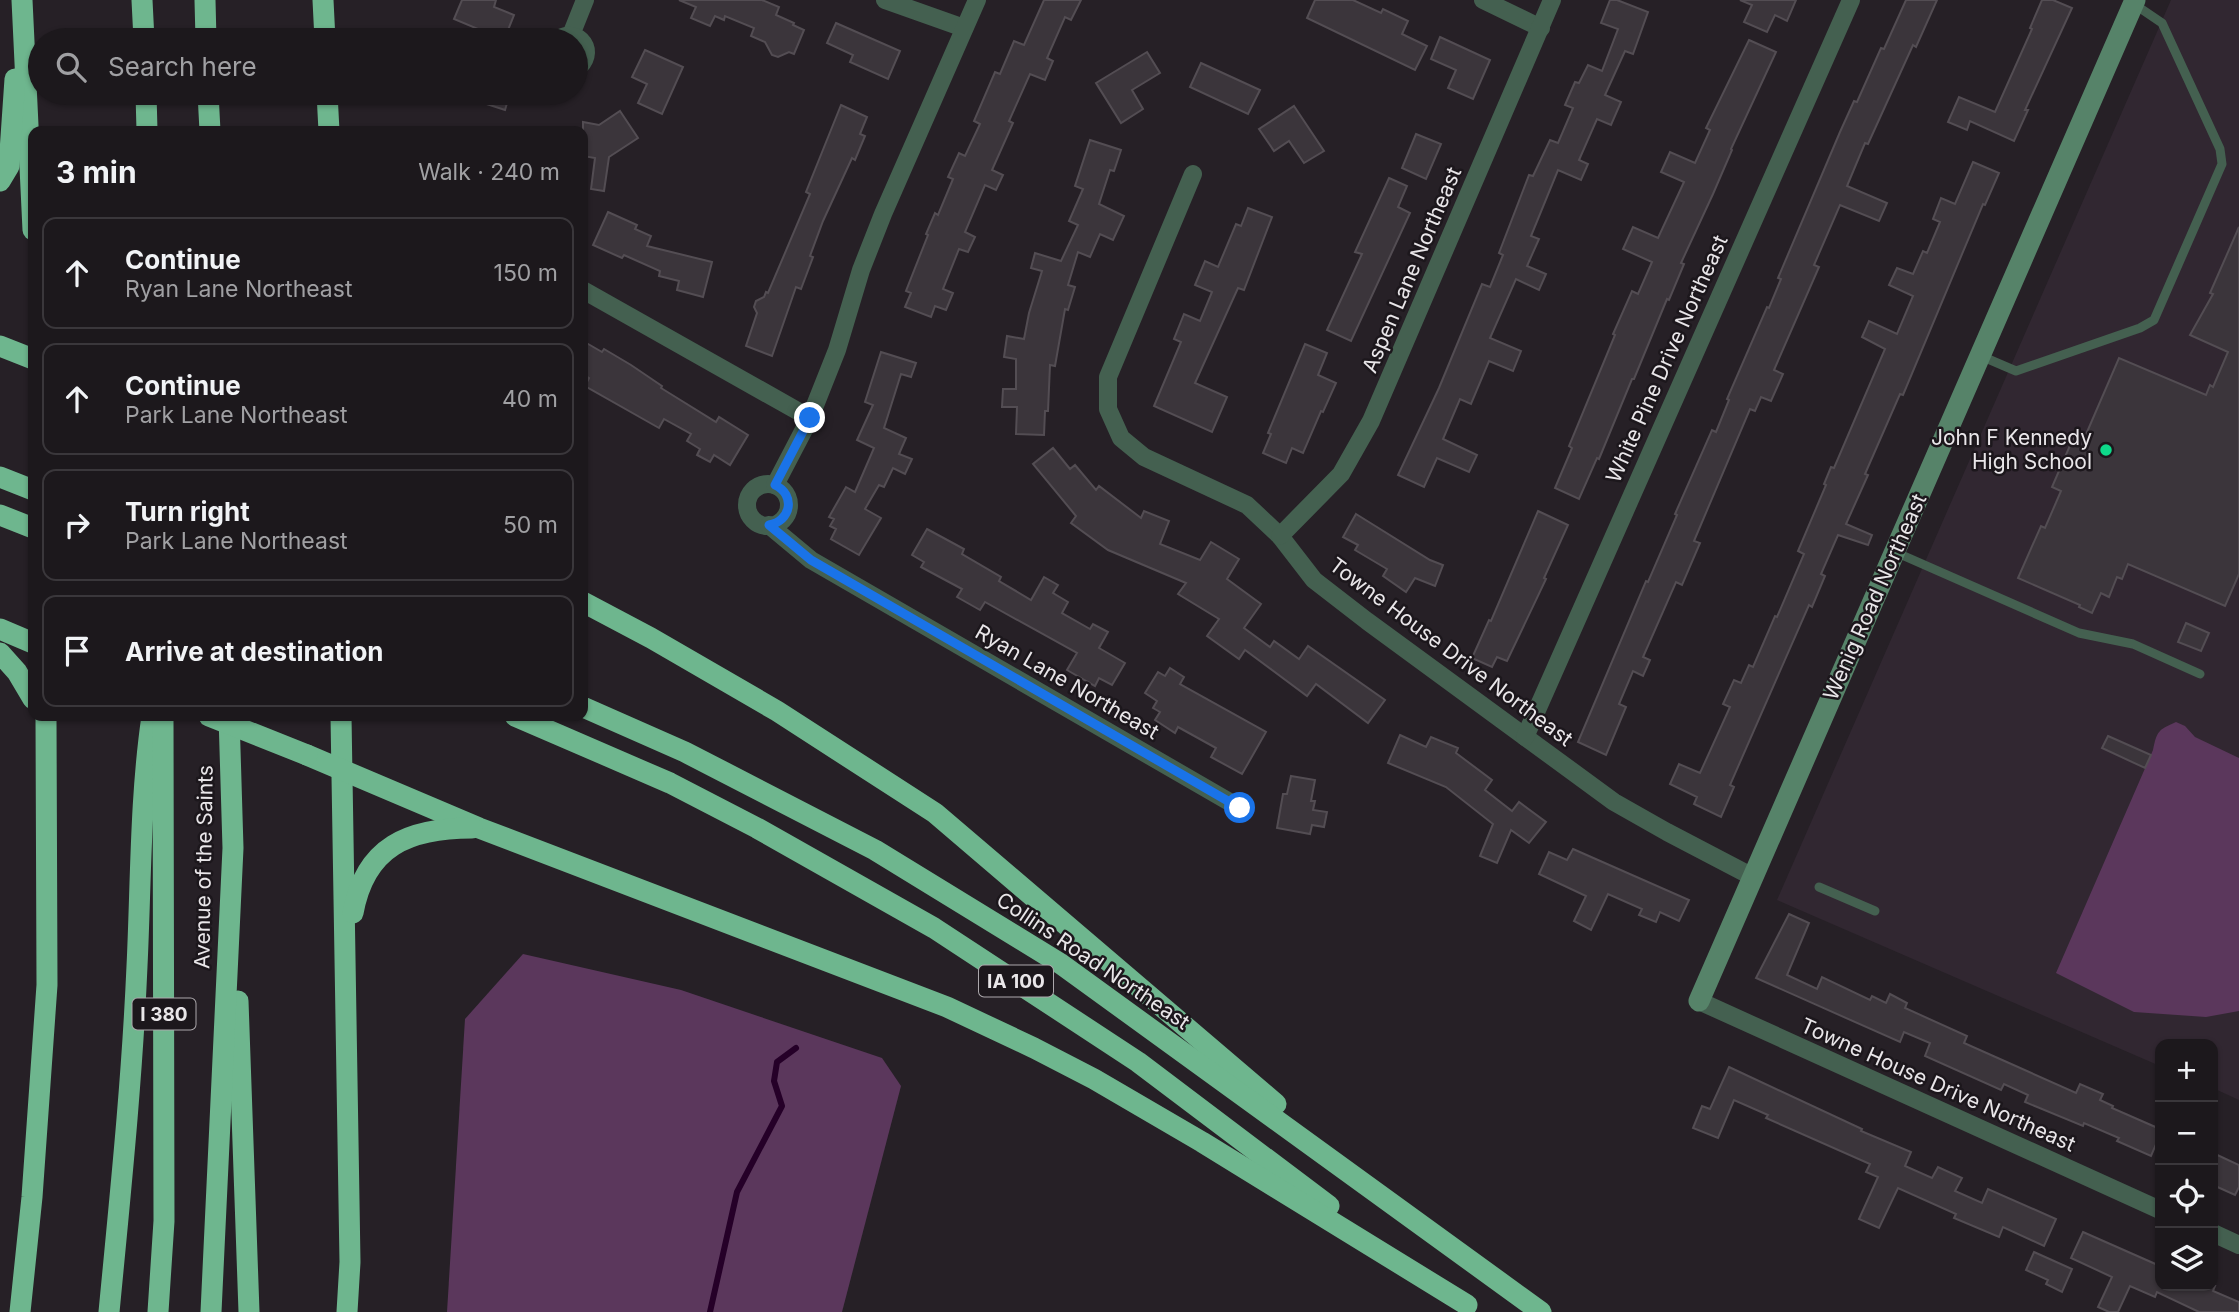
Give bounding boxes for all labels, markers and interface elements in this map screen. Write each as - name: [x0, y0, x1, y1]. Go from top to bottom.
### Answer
- search box: [28, 28, 588, 105]
- icon: search: [52, 48, 90, 86]
- text: Search here: [108, 51, 257, 82]
- text: 3 min: [56, 154, 137, 190]
- text: Walk · 240 m: [418, 158, 560, 186]
- street label: Aspen Lane Northeast: [1357, 163, 1466, 377]
- street label: White Pine Drive Northeast: [1601, 231, 1733, 486]
- text: Continue: [125, 244, 241, 275]
- icon: ahead: [58, 254, 96, 292]
- text: 150 m: [494, 259, 558, 287]
- text: Ryan Lane Northeast: [125, 275, 352, 303]
- text: Continue: [125, 370, 241, 401]
- icon: ahead: [58, 380, 96, 418]
- text: 40 m: [502, 385, 558, 413]
- text: Park Lane Northeast: [125, 401, 348, 429]
- route end: [794, 402, 825, 433]
- place label: John F Kennedy High School: [1931, 425, 2092, 474]
- marker: John F Kennedy High School: [2098, 442, 2114, 458]
- street label: Wenig Road Northeast: [1818, 490, 1931, 704]
- text: Turn right: [125, 496, 250, 527]
- icon: right: [58, 506, 96, 544]
- text: 50 m: [503, 511, 558, 539]
- text: Park Lane Northeast: [125, 527, 348, 555]
- street label: Towne House Drive Northeast: [1325, 552, 1578, 751]
- street label: Ryan Lane Northeast: [971, 619, 1164, 744]
- icon: arrive: [58, 632, 96, 670]
- text: Arrive at destination: [125, 636, 384, 667]
- street label: Avenue of the Saints: [189, 765, 218, 969]
- route start: [1224, 792, 1255, 823]
- street label: Collins Road Northeast: [992, 887, 1195, 1035]
- road number: IA 100: [979, 965, 1053, 996]
- road number: I 380: [132, 998, 196, 1030]
- street label: Towne House Drive Northeast: [1797, 1013, 2079, 1157]
- map controls: [2155, 1039, 2218, 1291]
- button: +: [2155, 1039, 2218, 1102]
- button: −: [2155, 1102, 2218, 1165]
- button: locate: [2155, 1165, 2218, 1228]
- button: layers: [2155, 1228, 2218, 1291]

